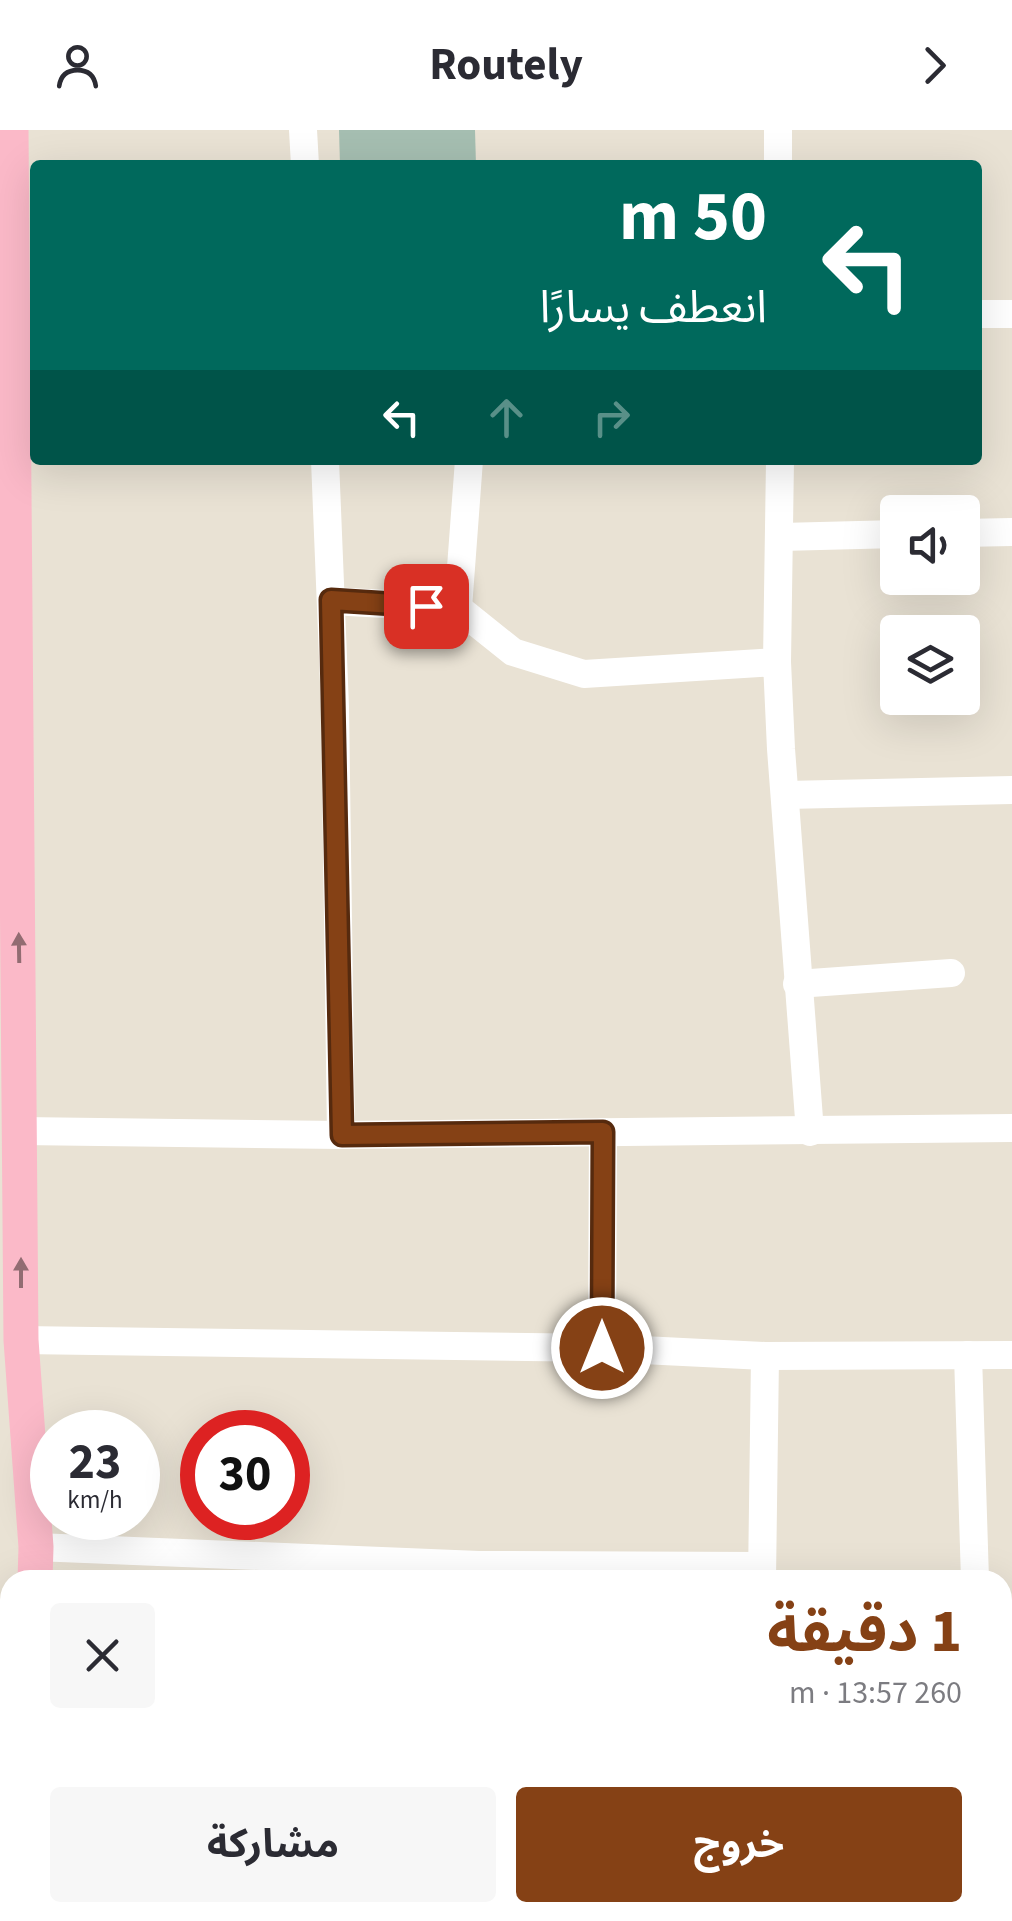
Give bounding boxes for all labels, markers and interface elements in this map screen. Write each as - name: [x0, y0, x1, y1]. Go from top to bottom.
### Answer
- text: Routely: [429, 33, 583, 97]
- icon: person: [50, 38, 105, 93]
- icon: forward: [907, 38, 962, 93]
- text: 50 m: [619, 167, 767, 267]
- icon: left: [802, 200, 932, 330]
- text: انعطف يسارًا: [539, 276, 767, 340]
- icon: left: [374, 390, 429, 445]
- icon: ahead: [479, 390, 534, 445]
- icon: right: [584, 390, 639, 445]
- map controls: [880, 495, 980, 715]
- button: sound: [880, 495, 980, 595]
- pin: [384, 564, 469, 649]
- icon: arrive: [399, 579, 454, 634]
- button: layers: [880, 615, 980, 715]
- one-way arrow: [11, 932, 27, 964]
- one-way arrow: [13, 1257, 29, 1289]
- position arrow: [550, 1296, 654, 1400]
- speed limit sign: 30: [180, 1410, 310, 1540]
- text: 23: [69, 1427, 121, 1498]
- text: km/h: [67, 1482, 123, 1518]
- text: 1 دقيقة: [767, 1590, 962, 1675]
- button: close: [50, 1603, 155, 1708]
- text: 260 m · 13:57: [789, 1670, 962, 1716]
- button: مشاركة: [50, 1787, 496, 1902]
- button: خروج: [516, 1787, 962, 1902]

